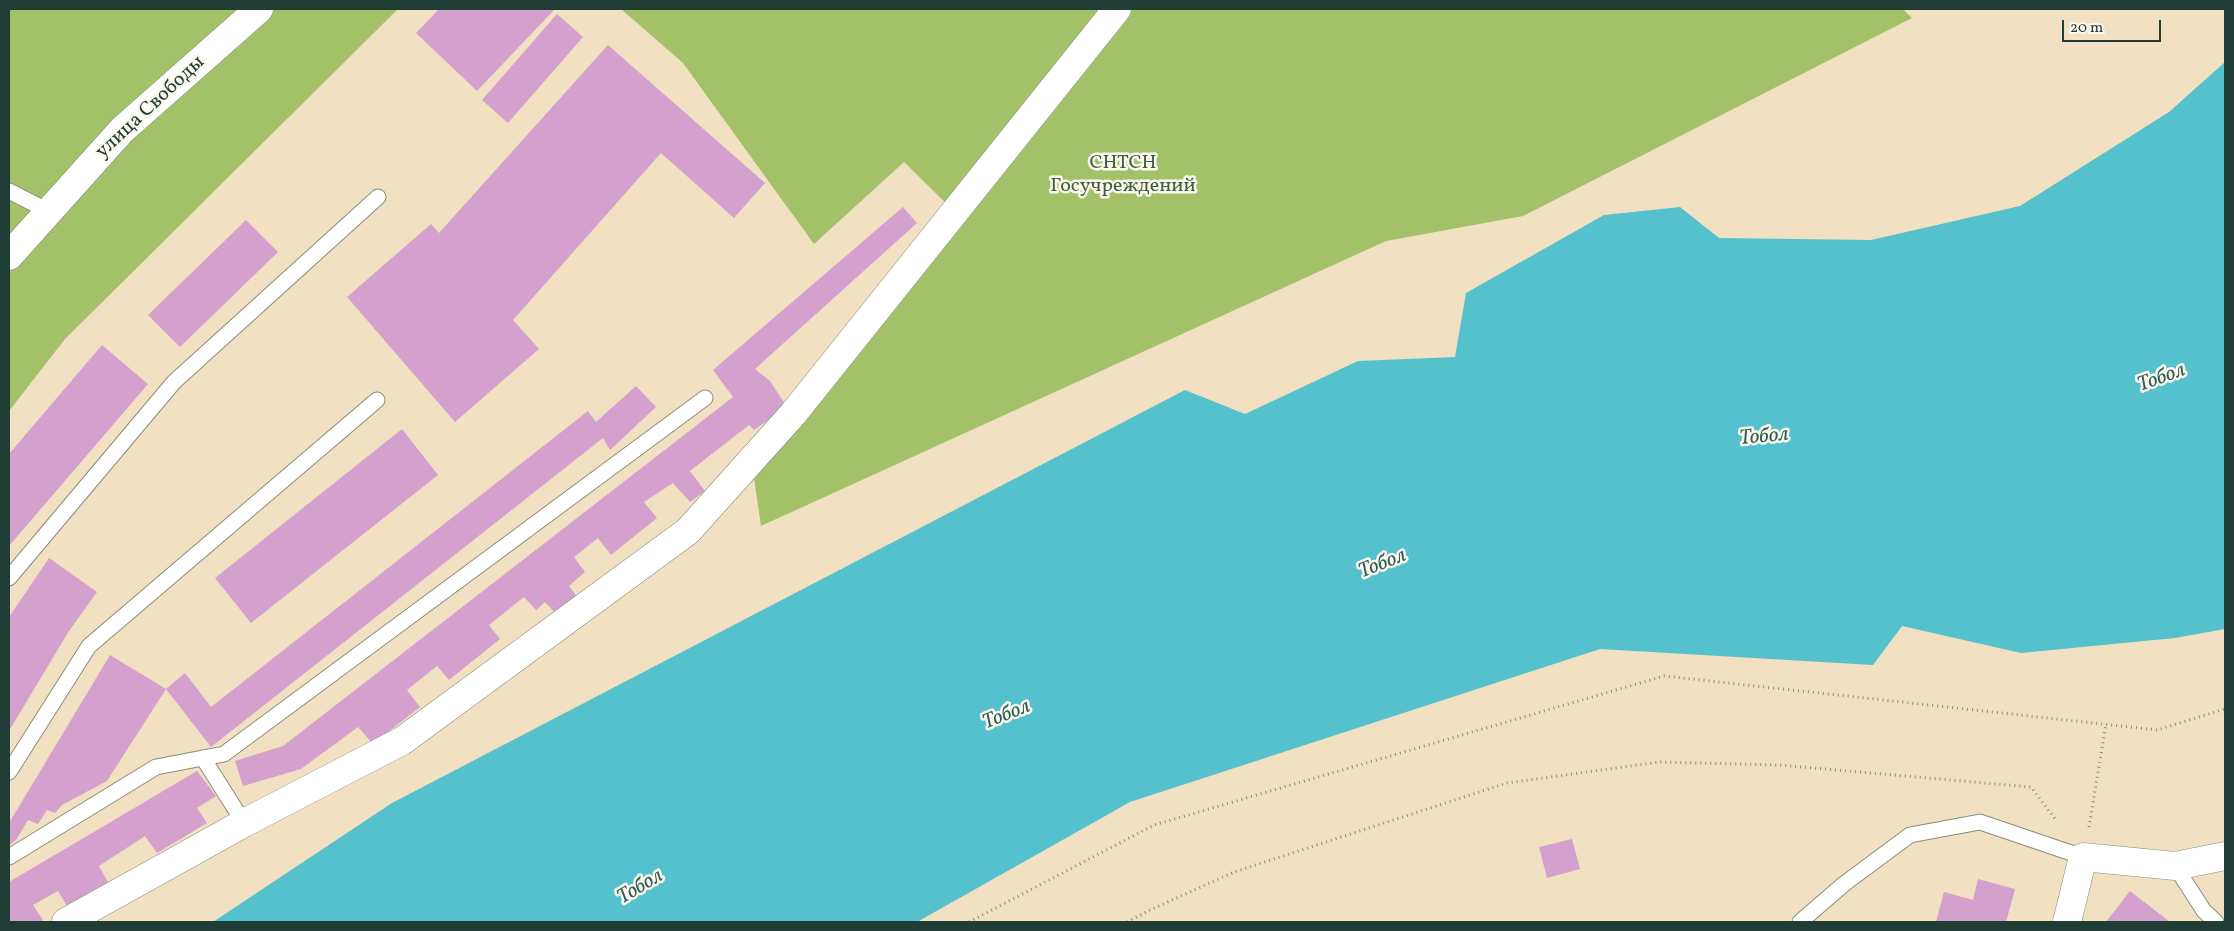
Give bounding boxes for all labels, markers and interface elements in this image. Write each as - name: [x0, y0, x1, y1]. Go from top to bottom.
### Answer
- scale bar: [2064, 10, 2163, 42]
- text: 20 m: [2070, 18, 2103, 39]
- street label: улица Свободы: [92, 51, 210, 165]
- park label: СНТСН Госучреждений: [1050, 152, 1196, 199]
- water label: Тобол: [2135, 359, 2189, 399]
- water label: Тобол: [1738, 423, 1790, 453]
- water label: Тобол: [1356, 544, 1410, 586]
- water label: Тобол: [980, 695, 1034, 737]
- water label: Тобол: [614, 865, 668, 911]

